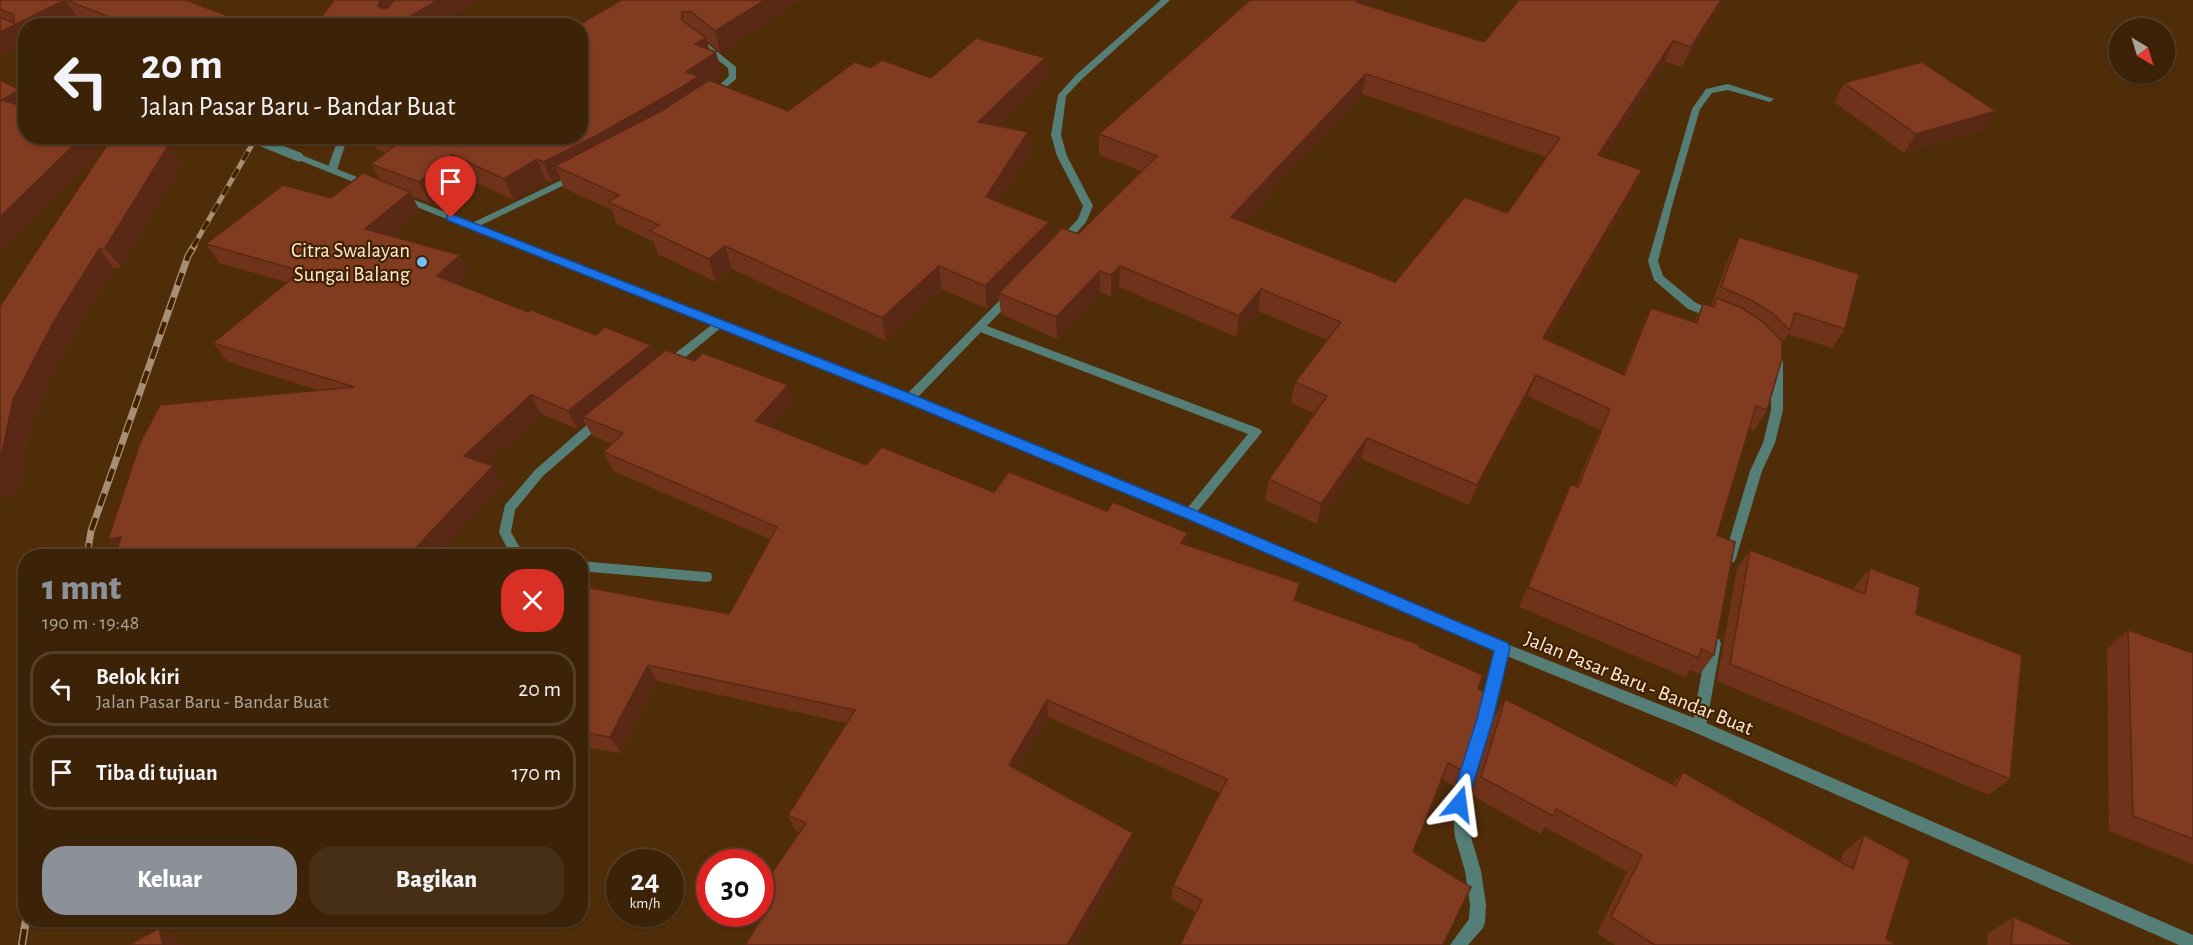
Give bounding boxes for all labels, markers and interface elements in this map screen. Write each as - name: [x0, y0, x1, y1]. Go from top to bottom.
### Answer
- north arrow: [2109, 18, 2175, 84]
- map controls: [2109, 18, 2175, 84]
- icon: left: [42, 42, 120, 120]
- text: 20 m: [141, 44, 223, 86]
- text: Jalan Pasar Baru - Bandar Buat: [141, 93, 456, 120]
- pin: [425, 156, 476, 218]
- icon: arrive: [434, 165, 467, 198]
- place label: Citra Swalayan Sungai Balang: [291, 240, 411, 285]
- marker: Citra Swalayan Sungai Balang: [415, 255, 429, 269]
- button: close: [501, 569, 564, 632]
- text: 1 mnt: [42, 570, 121, 606]
- text: 190 m · 19:48: [42, 613, 139, 633]
- street label: Jalan Pasar Baru - Bandar Buat: [1521, 628, 1756, 739]
- text: Belok kiri: [96, 666, 180, 688]
- icon: left: [45, 672, 78, 705]
- text: 20 m: [518, 678, 561, 700]
- text: Jalan Pasar Baru - Bandar Buat: [96, 692, 329, 712]
- icon: arrive: [45, 756, 78, 789]
- text: Tiba di tujuan: [96, 762, 218, 784]
- text: 170 m: [511, 762, 561, 784]
- position arrow: [1427, 772, 1491, 836]
- button: Keluar: [42, 846, 297, 915]
- button: Bagikan: [309, 846, 564, 915]
- speed limit sign: 30: [696, 849, 774, 927]
- text: 24: [630, 866, 660, 896]
- text: km/h: [630, 896, 660, 911]

